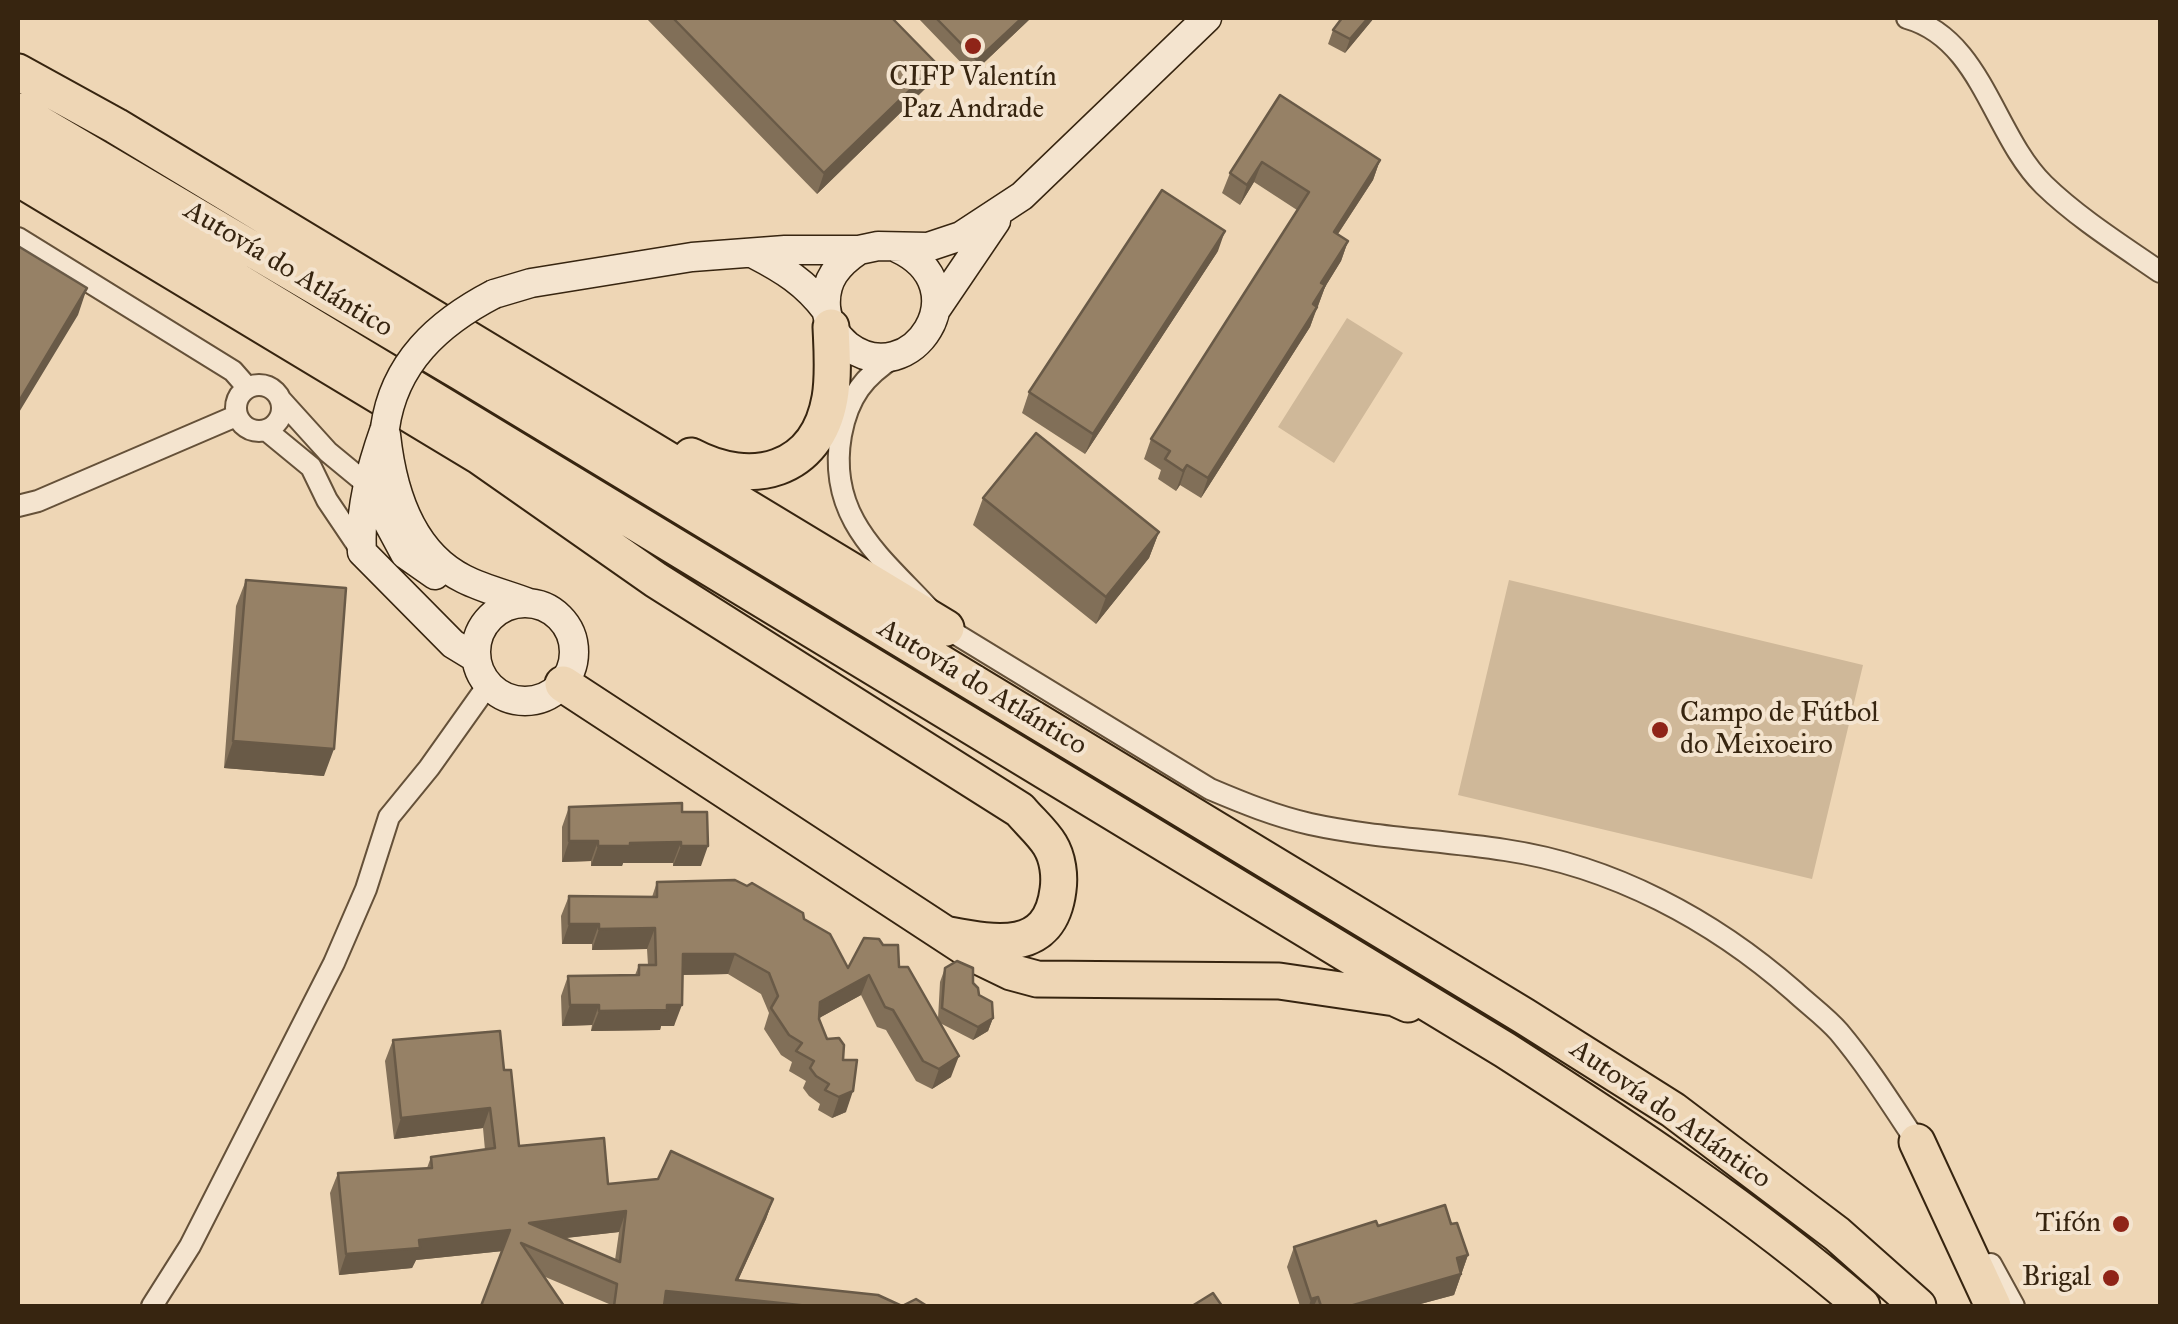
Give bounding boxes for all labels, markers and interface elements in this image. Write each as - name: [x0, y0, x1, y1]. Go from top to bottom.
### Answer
- marker: CIFP Valentín Paz Andrade: [962, 35, 984, 57]
- place label: CIFP Valentín Paz Andrade: [889, 61, 1057, 127]
- street label: Autovía do Atlántico: [178, 194, 398, 346]
- street label: Autovía do Atlántico: [872, 612, 1092, 764]
- place label: Campo de Fútbol do Meixoeiro: [1680, 697, 1879, 763]
- marker: Campo de Fútbol do Meixoeiro: [1649, 719, 1671, 741]
- street label: Autovía do Atlántico: [1563, 1033, 1777, 1197]
- place label: Tifón: [2035, 1207, 2101, 1241]
- marker: Tifón: [2110, 1213, 2132, 1235]
- place label: Brigal: [2022, 1261, 2091, 1295]
- marker: Brigal: [2100, 1267, 2122, 1289]

